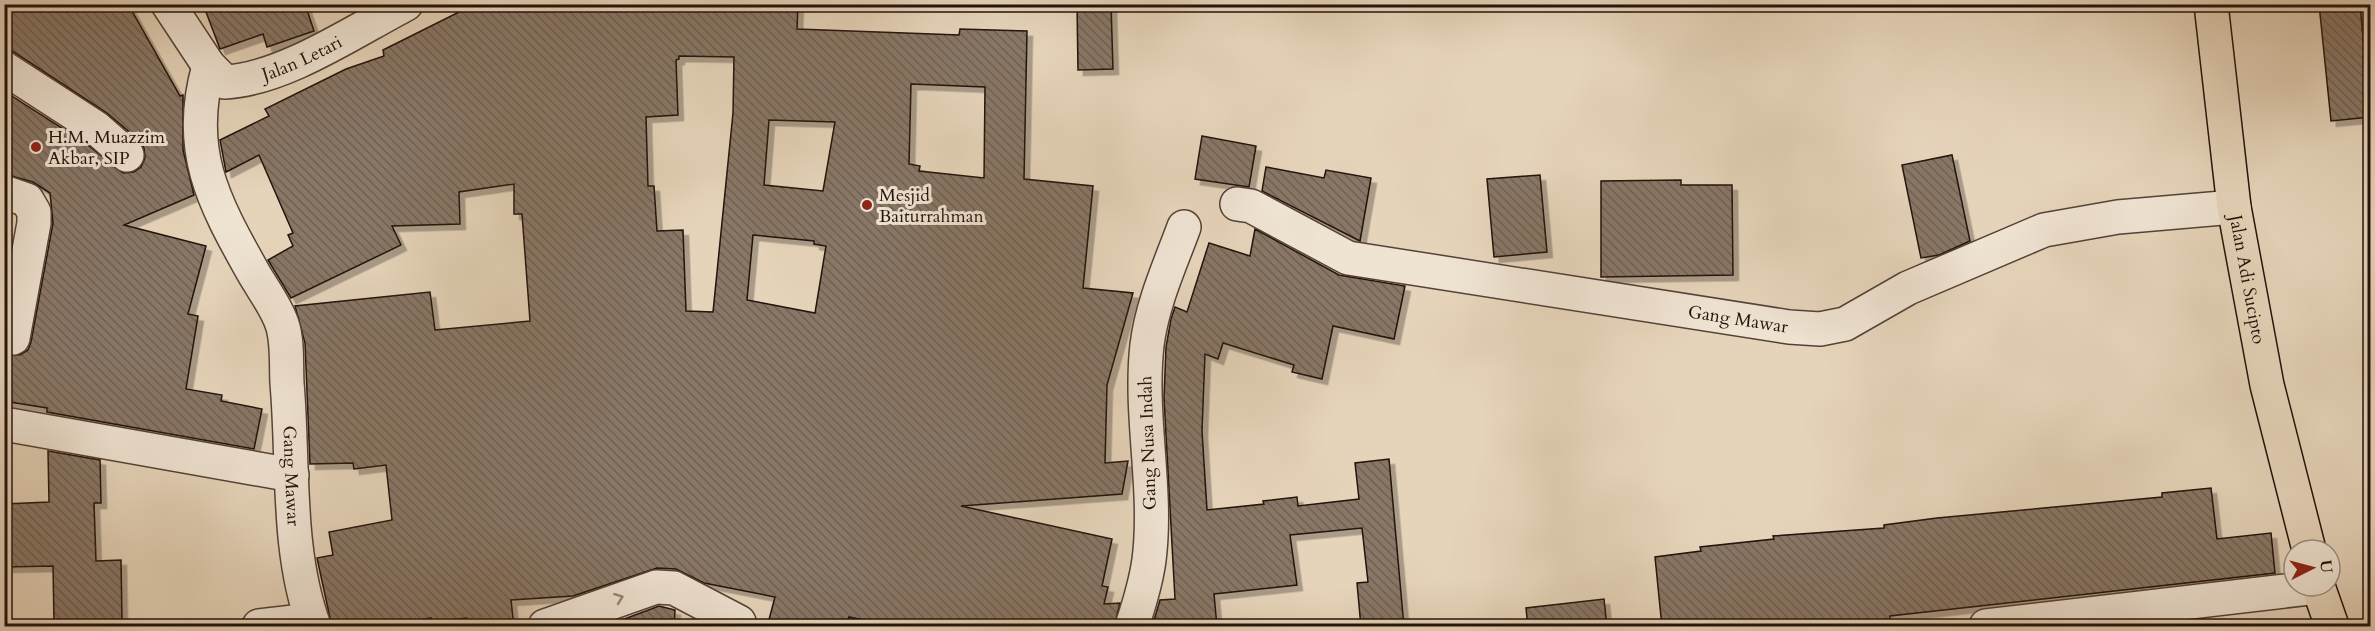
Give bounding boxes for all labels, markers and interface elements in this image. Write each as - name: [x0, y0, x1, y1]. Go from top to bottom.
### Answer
- street label: Jalan Letari: [256, 29, 346, 88]
- place label: H.M. Muazzim Akbar, SIP: [48, 125, 166, 171]
- marker: H.M. Muazzim Akbar, SIP: [29, 140, 43, 154]
- place label: Mesjid Baiturrahman: [879, 183, 984, 229]
- marker: Mesjid Baiturrahman: [860, 198, 874, 212]
- street label: Jalan Adi Sucipto: [2223, 210, 2272, 346]
- street label: Gang Mawar: [1686, 299, 1790, 339]
- street label: Gang Nusa Indah: [1133, 375, 1163, 511]
- street label: Gang Mawar: [277, 425, 307, 528]
- north arrow: [2282, 538, 2342, 598]
- text: U: [2314, 559, 2338, 574]
- one-way arrow: [614, 593, 624, 606]

